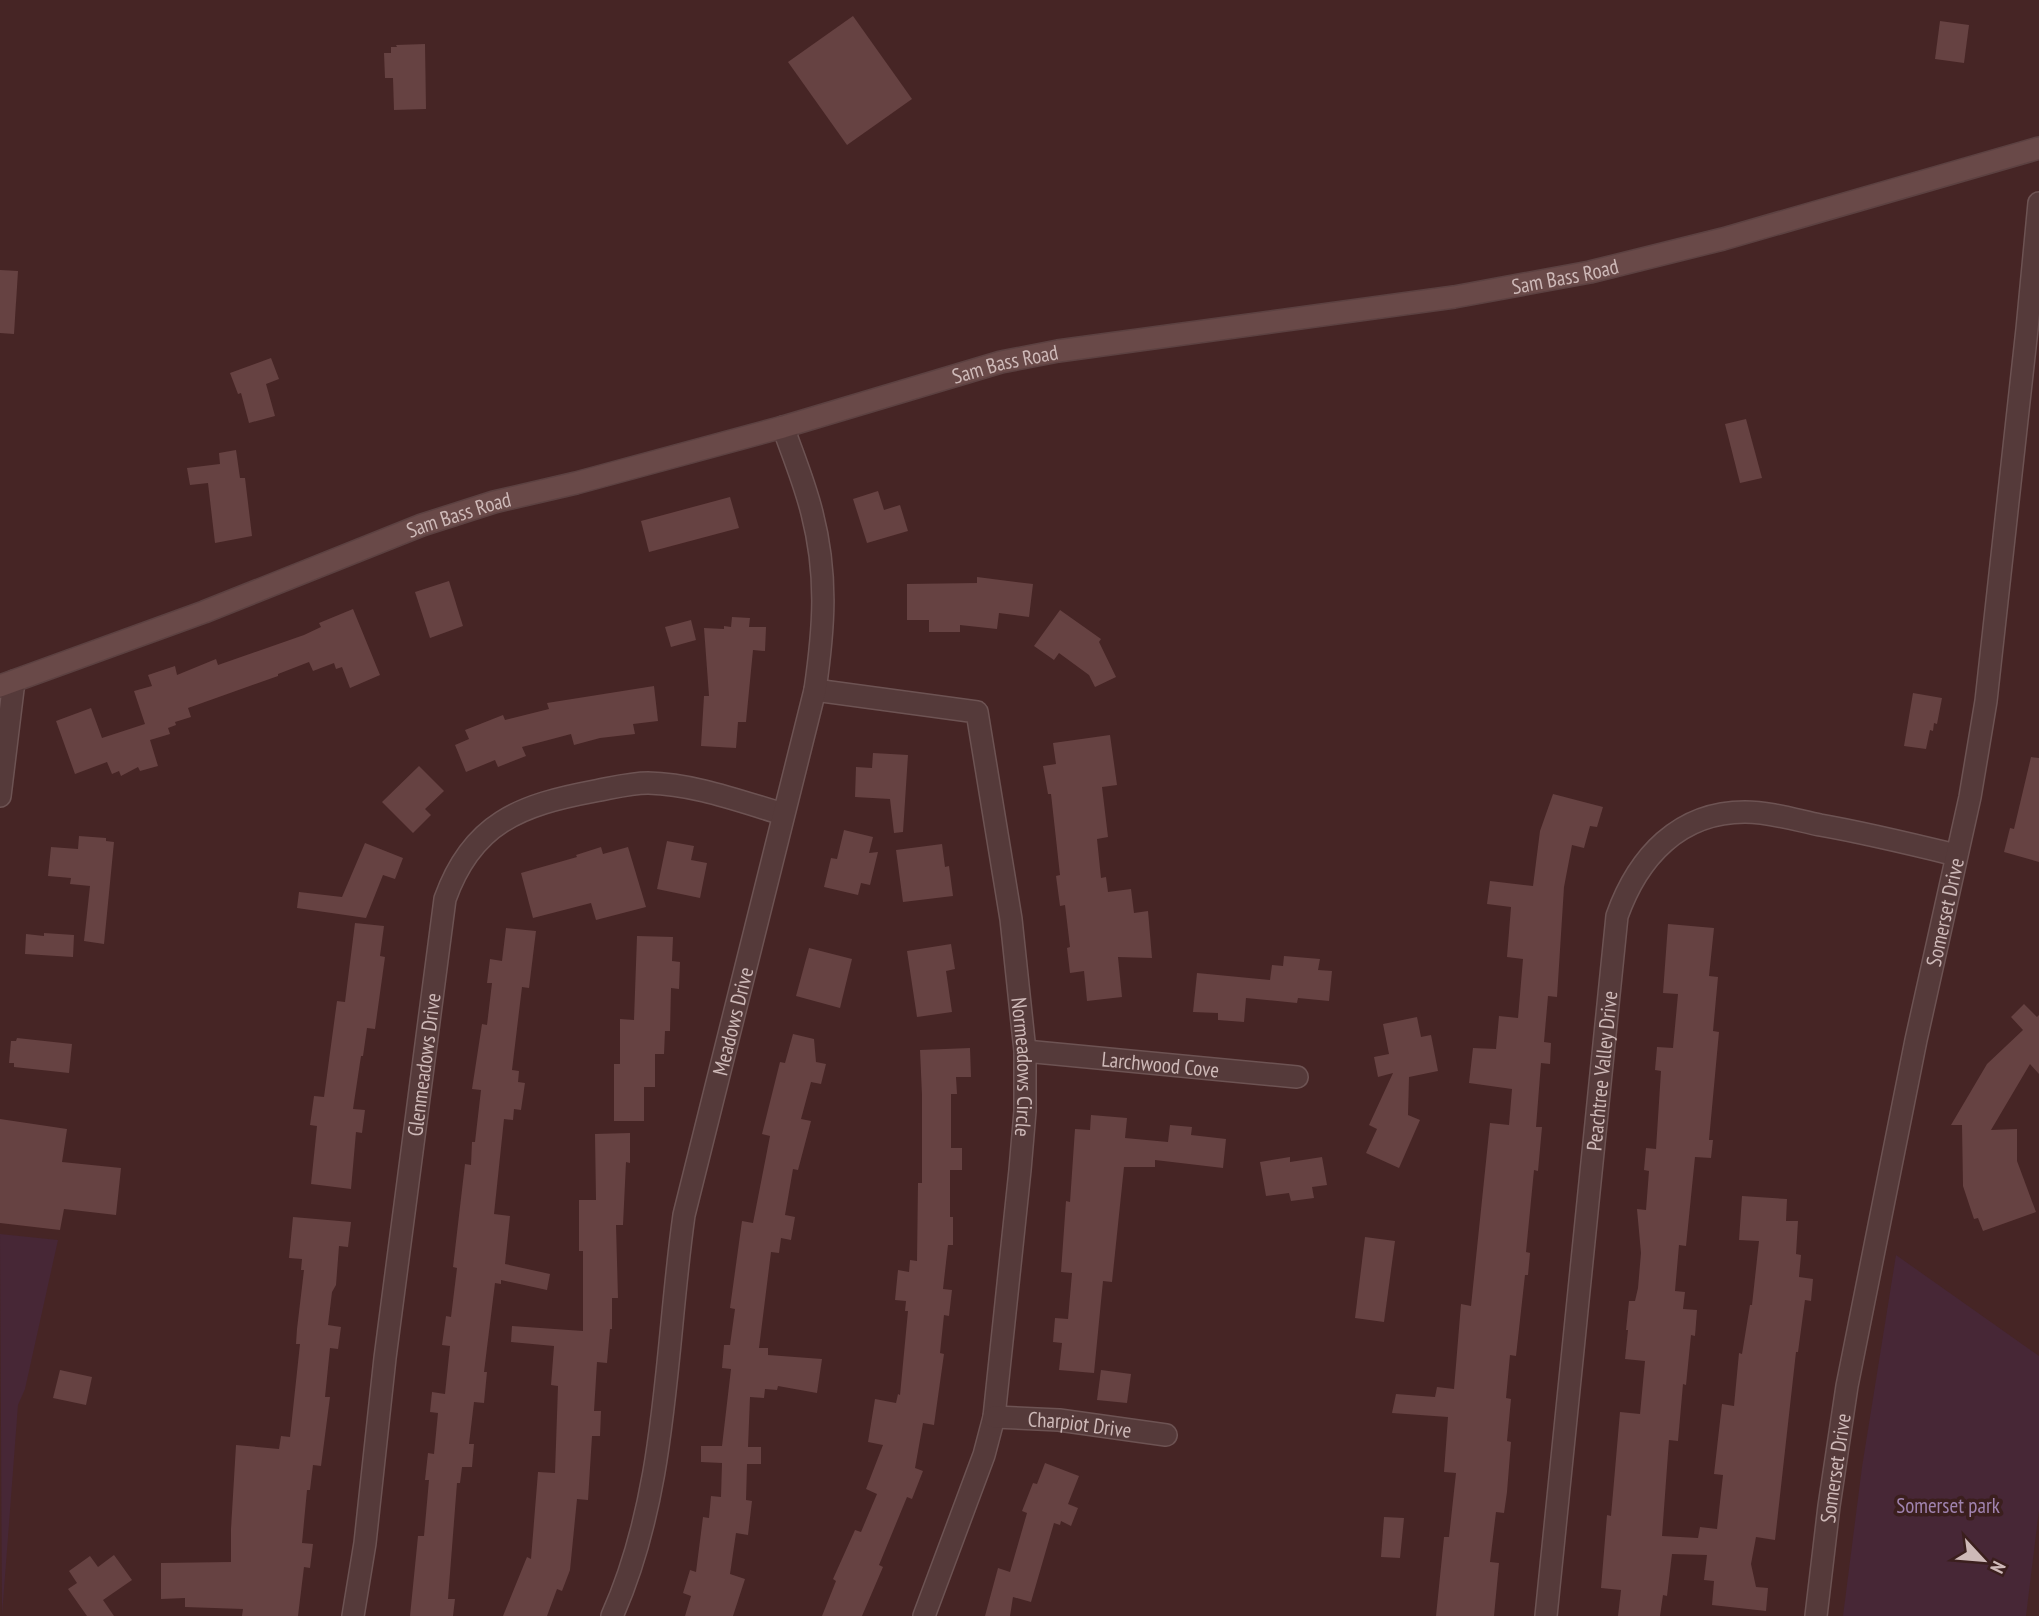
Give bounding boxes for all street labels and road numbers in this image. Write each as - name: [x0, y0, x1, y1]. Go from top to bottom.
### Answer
- street label: Sam Bass Road: [1509, 252, 1621, 300]
- street label: Sam Bass Road: [949, 338, 1060, 389]
- street label: Sam Bass Road: [402, 485, 513, 543]
- street label: Somerset Drive: [1919, 855, 1970, 969]
- street label: Meadows Drive: [706, 964, 759, 1078]
- street label: Peachtree Valley Drive: [1580, 989, 1623, 1152]
- street label: Glenmeadows Drive: [401, 991, 446, 1138]
- street label: Normeadows Circle: [1006, 996, 1039, 1138]
- street label: Larchwood Cove: [1100, 1045, 1220, 1083]
- street label: Charpiot Drive: [1027, 1405, 1133, 1444]
- street label: Somerset Drive: [1814, 1412, 1856, 1524]

